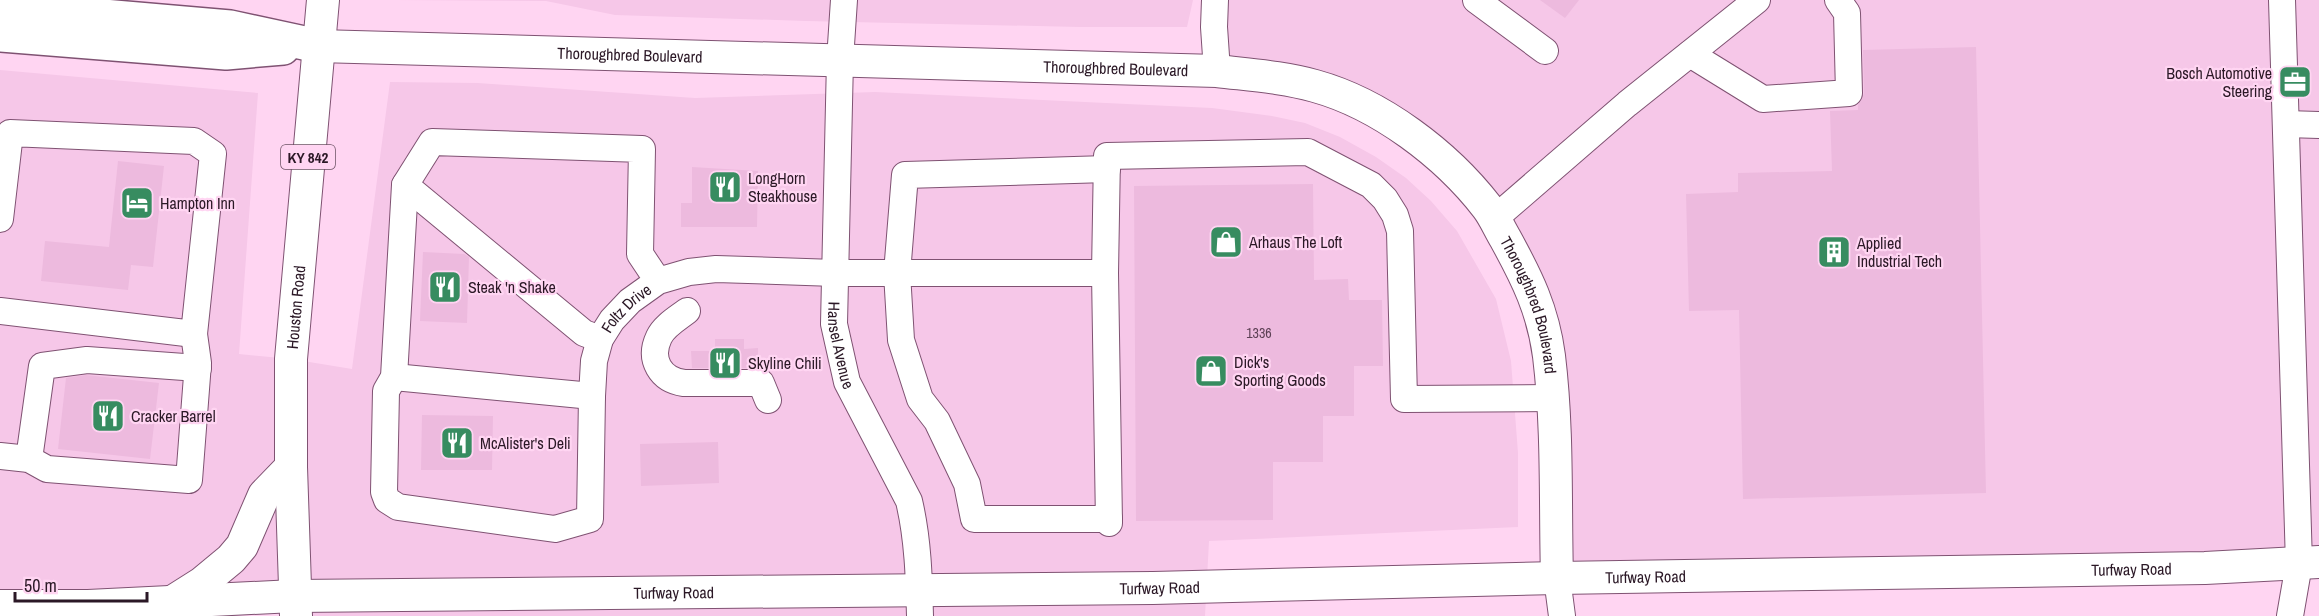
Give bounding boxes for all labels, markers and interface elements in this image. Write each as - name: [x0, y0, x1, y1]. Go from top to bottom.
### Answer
- street label: Thoroughbred Boulevard: [557, 42, 703, 68]
- street label: Thoroughbred Boulevard: [1043, 55, 1189, 81]
- place label: Bosch Automotive Steering: [2166, 62, 2273, 102]
- office icon: Bosch Automotive Steering: [2277, 64, 2313, 100]
- road number: KY 842: [281, 145, 335, 169]
- place label: LongHorn Steakhouse: [748, 167, 817, 207]
- restaurant icon: LongHorn Steakhouse: [707, 169, 743, 205]
- hotel icon: Hampton Inn: [119, 185, 155, 221]
- place label: Hampton Inn: [160, 192, 235, 214]
- shop icon: Arhaus The Loft: [1208, 224, 1244, 260]
- place label: Arhaus The Loft: [1248, 231, 1342, 253]
- street label: Thoroughbred Boulevard: [1495, 232, 1562, 375]
- place label: Applied Industrial Tech: [1856, 232, 1942, 272]
- building icon: Applied Industrial Tech: [1816, 234, 1852, 270]
- street label: Houston Road: [281, 265, 310, 350]
- restaurant icon: Steak 'n Shake: [427, 269, 463, 305]
- place label: Steak 'n Shake: [468, 276, 556, 298]
- street label: Foltz Drive: [596, 278, 656, 337]
- street label: Hansel Avenue: [823, 302, 860, 393]
- house number: 1336: [1246, 324, 1272, 342]
- restaurant icon: Skyline Chili: [707, 345, 743, 381]
- place label: Dick's Sporting Goods: [1234, 351, 1326, 391]
- place label: Skyline Chili: [748, 352, 822, 374]
- shop icon: Dick's Sporting Goods: [1193, 353, 1229, 389]
- restaurant icon: Cracker Barrel: [90, 398, 126, 434]
- place label: Cracker Barrel: [131, 405, 216, 427]
- restaurant icon: McAlister's Deli: [439, 425, 475, 461]
- place label: McAlister's Deli: [480, 432, 571, 454]
- street label: Turfway Road: [2091, 558, 2172, 581]
- scale bar: [15, 565, 147, 603]
- street label: Turfway Road: [1605, 565, 1686, 588]
- text: 50 m: [24, 573, 57, 598]
- street label: Turfway Road: [1119, 576, 1200, 599]
- street label: Turfway Road: [633, 581, 714, 604]

